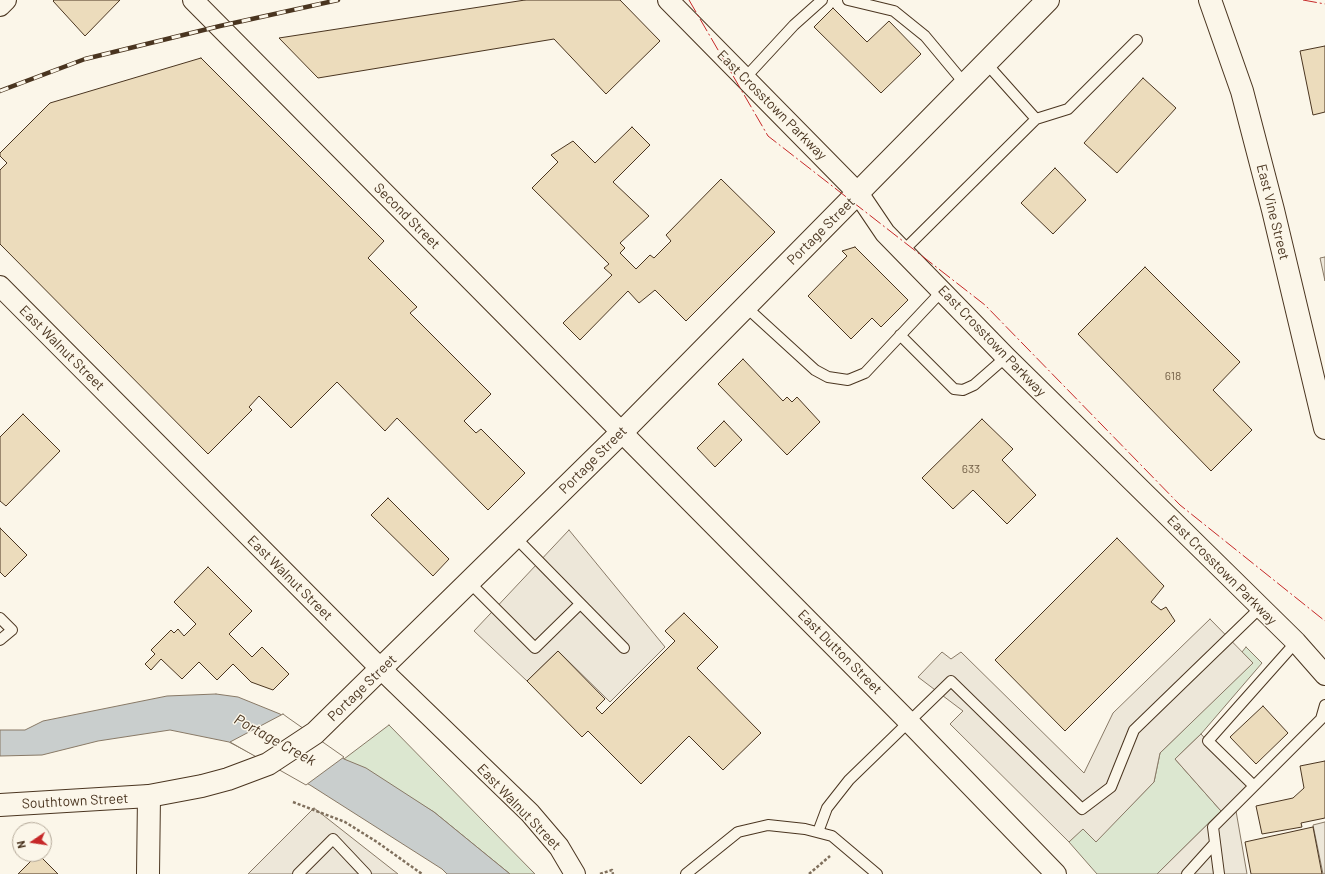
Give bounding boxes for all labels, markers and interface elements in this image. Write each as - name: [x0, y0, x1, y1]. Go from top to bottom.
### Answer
- street label: East Crosstown Parkway: [714, 47, 830, 163]
- street label: East Vine Street: [1253, 162, 1293, 262]
- street label: Second Street: [370, 179, 444, 253]
- street label: Portage Street: [784, 194, 858, 268]
- street label: East Crosstown Parkway: [934, 282, 1050, 400]
- street label: East Walnut Street: [16, 302, 108, 394]
- house number: 618: [1165, 369, 1181, 383]
- street label: Portage Street: [556, 423, 630, 497]
- house number: 633: [962, 462, 980, 476]
- street label: East Crosstown Parkway: [1164, 512, 1280, 628]
- street label: East Walnut Street: [244, 532, 336, 624]
- street label: East Dutton Street: [794, 606, 886, 698]
- street label: Portage Street: [324, 651, 400, 725]
- water label: Portage Creek: [231, 710, 319, 770]
- street label: East Walnut Street: [474, 760, 564, 854]
- street label: Southtown Street: [21, 790, 129, 812]
- north arrow: [12, 822, 52, 862]
- text: N: [14, 840, 28, 850]

